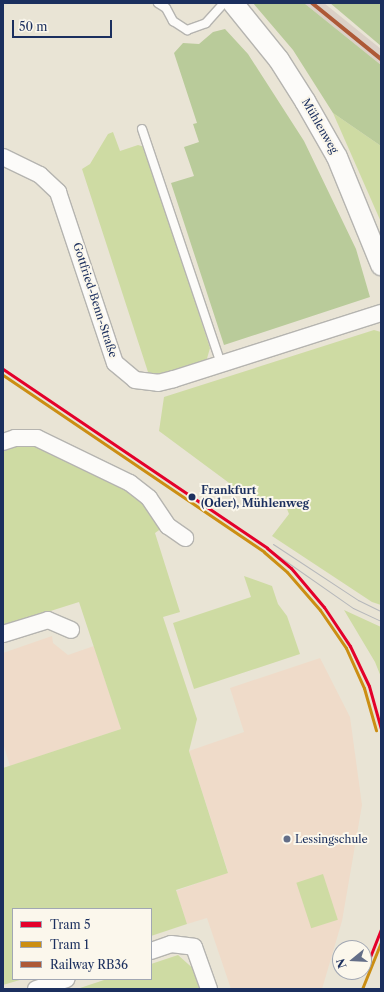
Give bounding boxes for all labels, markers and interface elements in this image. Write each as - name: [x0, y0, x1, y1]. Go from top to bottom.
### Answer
- scale bar: [14, 12, 114, 38]
- text: 50 m: [19, 19, 48, 34]
- street label: Mühlenweg: [299, 96, 341, 156]
- street label: Gottfried-Benn-Straße: [70, 241, 120, 359]
- place label: Frankfurt (Oder), Mühlenweg: [201, 484, 309, 510]
- marker: Frankfurt (Oder), Mühlenweg: [186, 491, 198, 503]
- place label: Lessingschule: [295, 832, 368, 846]
- marker: Lessingschule: [282, 834, 292, 844]
- legend: [12, 908, 152, 980]
- text: Tram 5: [50, 917, 90, 932]
- text: Tram 1: [50, 937, 89, 952]
- north arrow: [332, 940, 372, 980]
- text: Railway RB36: [50, 957, 128, 972]
- text: N: [333, 957, 350, 970]

